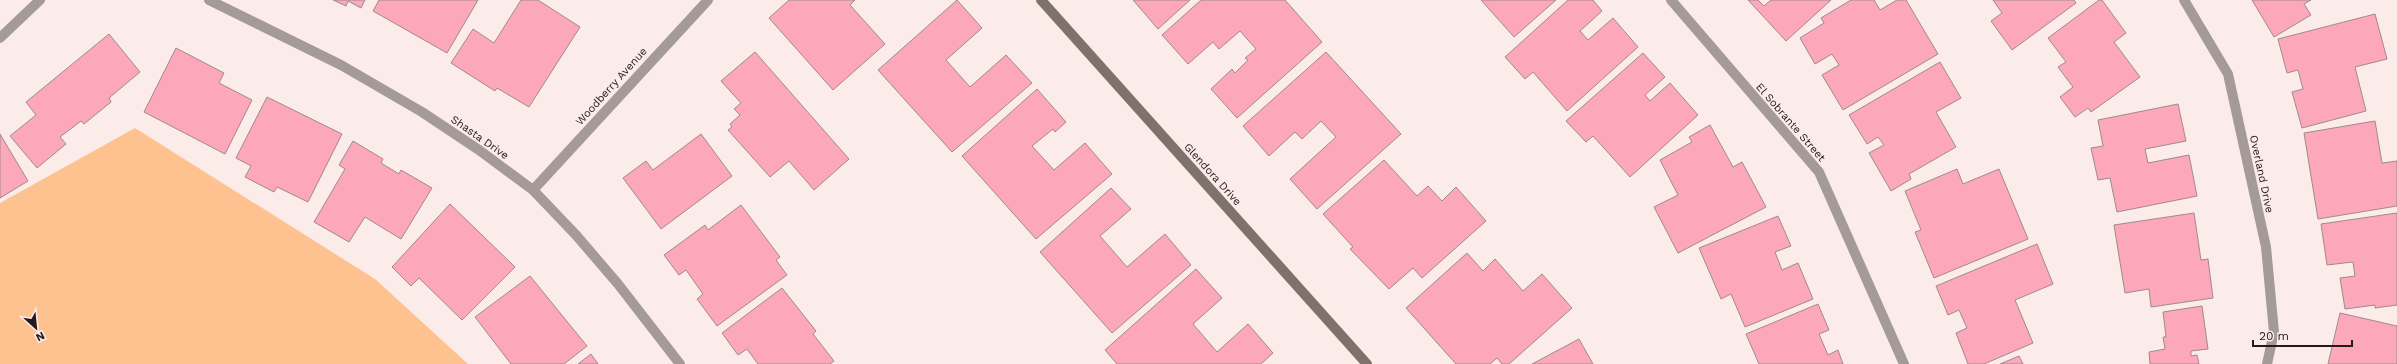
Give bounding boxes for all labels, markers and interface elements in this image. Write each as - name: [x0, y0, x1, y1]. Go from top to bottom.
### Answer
- street label: Woodberry Avenue: [573, 45, 650, 128]
- street label: El Sobrante Street: [1753, 81, 1828, 164]
- street label: Shasta Drive: [448, 113, 511, 162]
- street label: Overland Drive: [2247, 134, 2276, 214]
- street label: Glendora Drive: [1181, 140, 1244, 208]
- north arrow: [16, 308, 56, 348]
- scale bar: [2253, 322, 2352, 348]
- text: N: [34, 329, 47, 344]
- text: 20 m: [2259, 329, 2289, 343]

